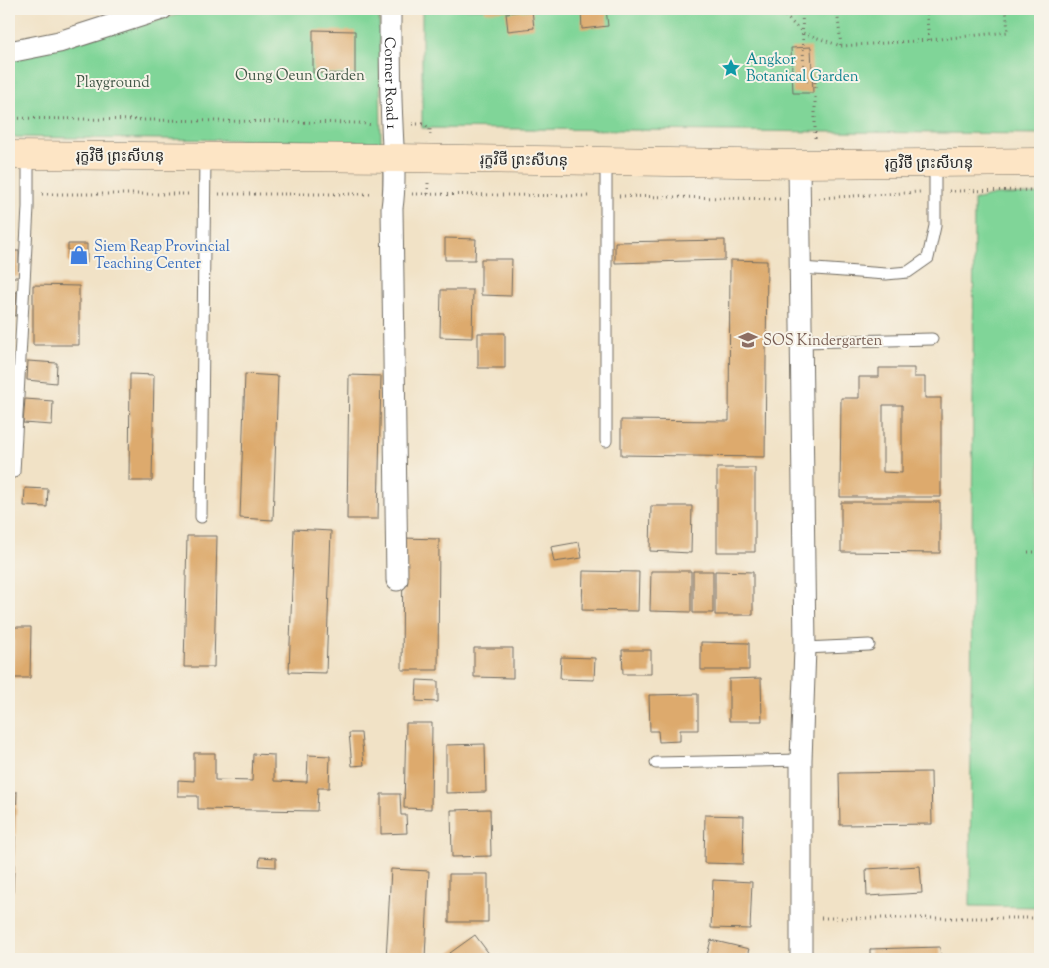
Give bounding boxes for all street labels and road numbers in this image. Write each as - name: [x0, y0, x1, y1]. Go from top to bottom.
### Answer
- street label: Corner Road 1: [378, 37, 401, 130]
- street label: រុក្ខវិថី ព្រះសីហនុ: [76, 146, 164, 168]
- street label: រុក្ខវិថី ព្រះសីហនុ: [480, 150, 568, 173]
- street label: រុក្ខវិថី ព្រះសីហនុ: [885, 153, 973, 175]

